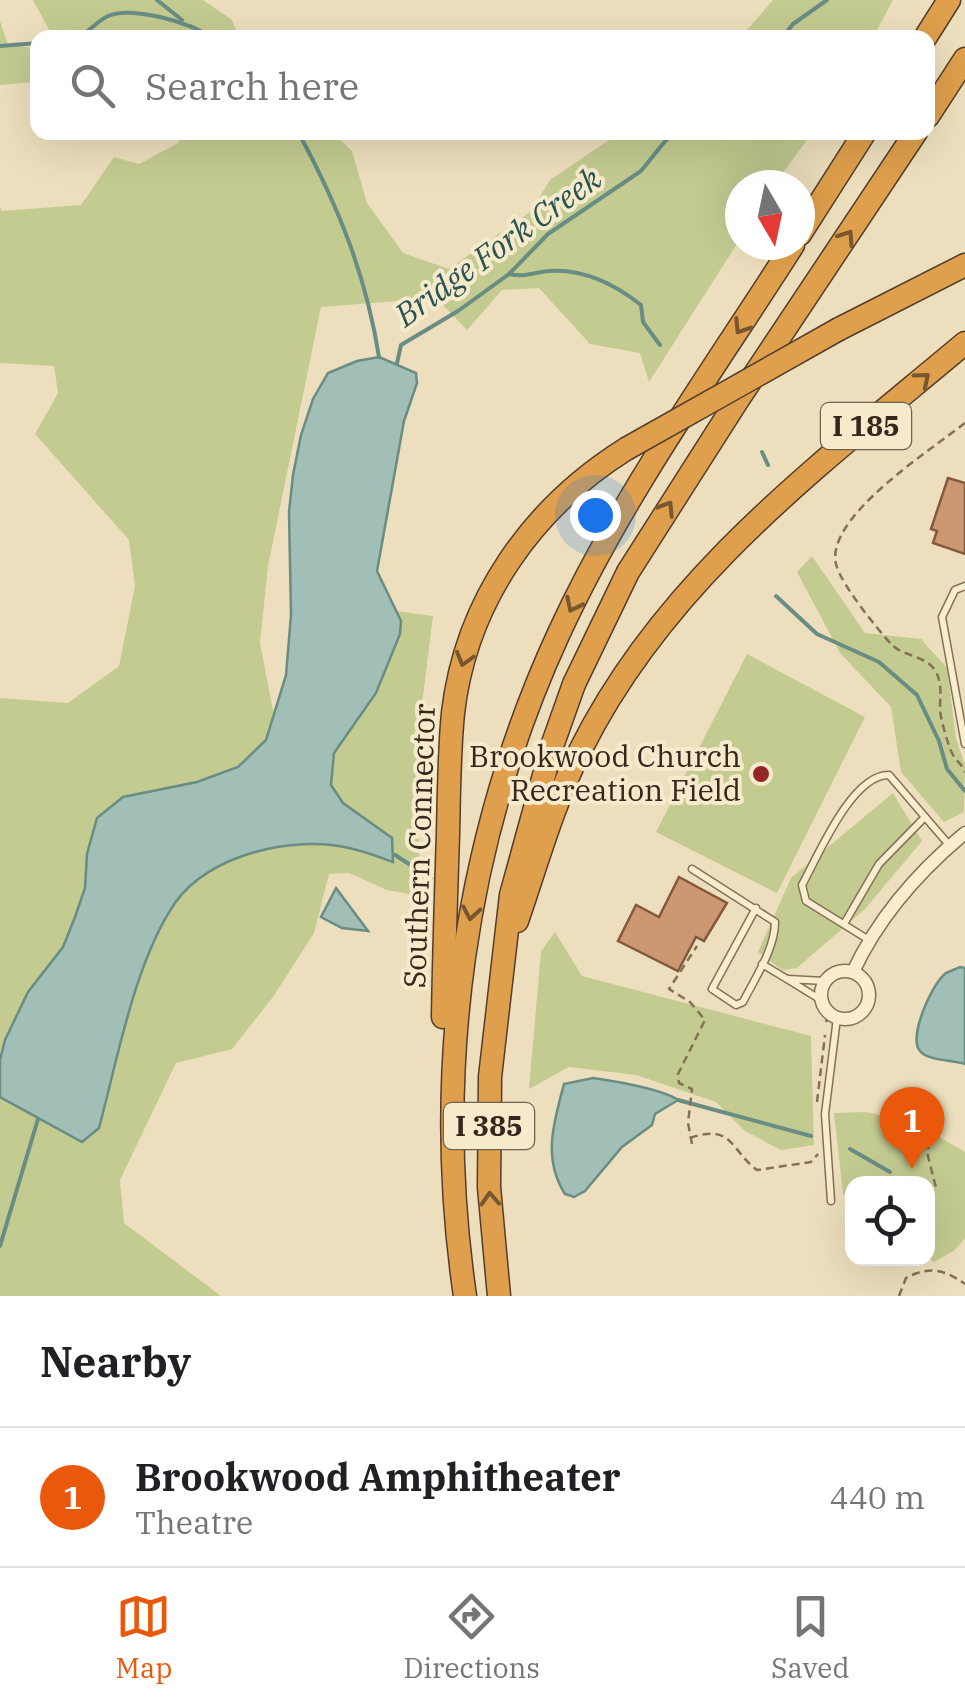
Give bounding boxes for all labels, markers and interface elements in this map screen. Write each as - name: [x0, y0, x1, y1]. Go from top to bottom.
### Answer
- search box: [30, 30, 935, 140]
- icon: search: [65, 58, 120, 113]
- text: Search here: [145, 61, 359, 110]
- water label: Bridge Fork Creek: [385, 157, 609, 336]
- north arrow: [725, 170, 815, 260]
- one-way arrow: [835, 230, 853, 249]
- one-way arrow: [734, 316, 753, 334]
- one-way arrow: [911, 373, 929, 391]
- road number: I 185: [821, 403, 911, 449]
- your location: [570, 490, 621, 541]
- one-way arrow: [655, 501, 674, 519]
- one-way arrow: [566, 595, 585, 613]
- one-way arrow: [455, 650, 476, 667]
- street label: Southern Connector: [394, 703, 443, 989]
- place label: Brookwood Church Recreation Field: [469, 736, 741, 809]
- marker: Brookwood Church Recreation Field: [750, 763, 772, 785]
- one-way arrow: [461, 904, 482, 921]
- pin: 1: [880, 1086, 944, 1169]
- road number: I 385: [444, 1103, 534, 1149]
- map controls: [845, 1176, 935, 1266]
- button: locate: [845, 1176, 935, 1266]
- one-way arrow: [480, 1191, 501, 1207]
- text: Nearby: [40, 1334, 191, 1389]
- text: Brookwood Amphitheater: [135, 1452, 621, 1501]
- text: 1: [63, 1476, 82, 1518]
- text: 440 m: [829, 1476, 925, 1518]
- text: Theatre: [135, 1501, 253, 1543]
- tab: Map: [116, 1589, 172, 1686]
- tab: Directions: [403, 1589, 540, 1686]
- tab: Saved: [771, 1589, 849, 1686]

